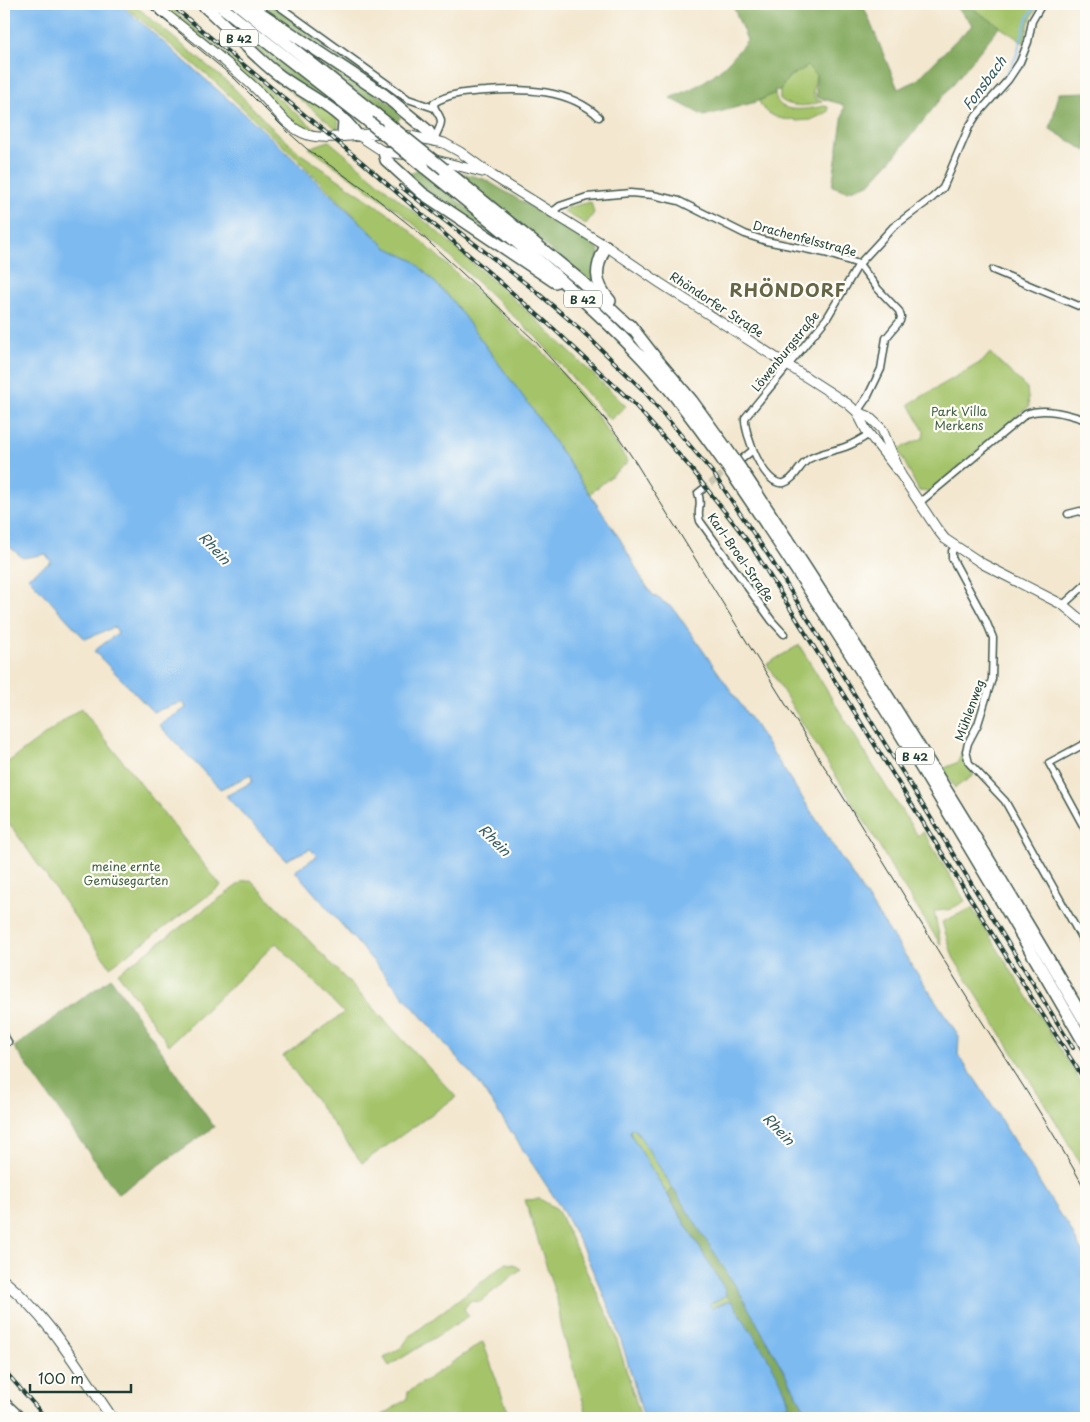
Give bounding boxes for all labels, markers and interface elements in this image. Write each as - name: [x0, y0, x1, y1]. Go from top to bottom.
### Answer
- road number: B 42: [220, 29, 258, 46]
- water label: Fonsbach: [957, 51, 1012, 114]
- street label: Drachenfelsstraße: [751, 216, 859, 260]
- street label: Rhöndorfer Straße: [667, 267, 767, 341]
- district label: RHÖNDORF: [730, 276, 846, 303]
- road number: B 42: [564, 290, 602, 308]
- street label: Löwenburgstraße: [747, 307, 823, 395]
- park label: Park Villa Merkens: [931, 402, 988, 434]
- street label: Karl-Broel-Straße: [704, 509, 778, 605]
- water label: Rhein: [194, 527, 236, 570]
- street label: Mühlenweg: [950, 677, 988, 743]
- road number: B 42: [896, 748, 934, 764]
- water label: Rhein: [474, 819, 517, 862]
- park label: meine ernte Gemüsegarten: [84, 857, 168, 889]
- water label: Rhein: [758, 1108, 801, 1151]
- scale bar: [30, 1362, 131, 1394]
- text: 100 m: [38, 1366, 84, 1389]

